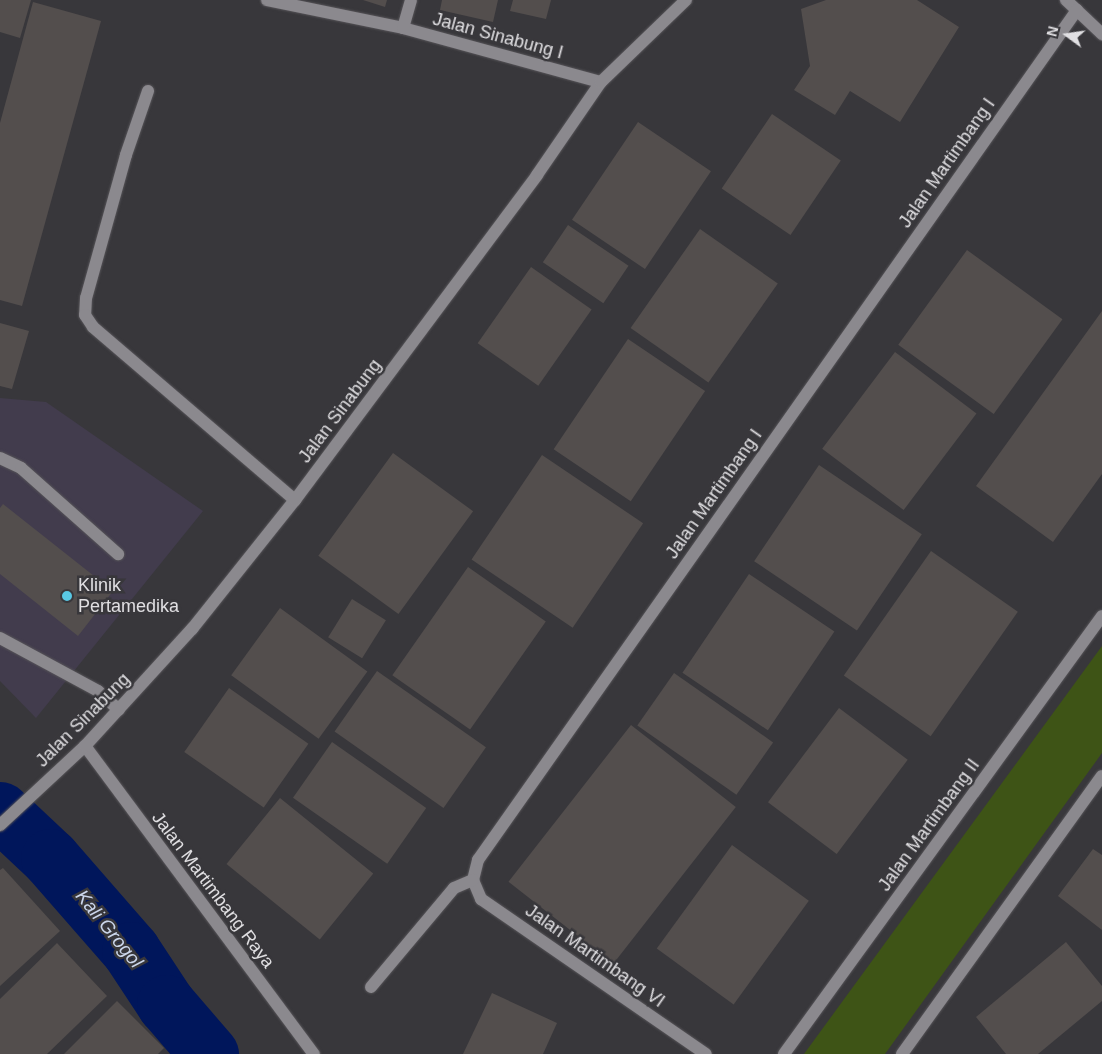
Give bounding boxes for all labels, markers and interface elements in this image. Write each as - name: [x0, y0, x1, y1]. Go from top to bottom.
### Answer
- street label: Jalan Sinabung I: [430, 8, 566, 64]
- north arrow: [1042, 10, 1092, 60]
- text: N: [1043, 25, 1061, 38]
- street label: Jalan Martimbang I: [894, 94, 1000, 232]
- street label: Jalan Sinabung: [294, 355, 386, 467]
- street label: Jalan Martimbang I: [661, 425, 767, 563]
- place label: Klinik Pertamedika: [78, 575, 179, 618]
- marker: Klinik Pertamedika: [60, 589, 74, 603]
- street label: Jalan Sinabung: [31, 668, 135, 772]
- street label: Jalan Martimbang II: [874, 755, 984, 895]
- street label: Jalan Martimbang Raya: [147, 808, 279, 972]
- water label: Kali Grogol: [71, 885, 147, 973]
- street label: Jalan Martimbang VI: [521, 900, 669, 1012]

